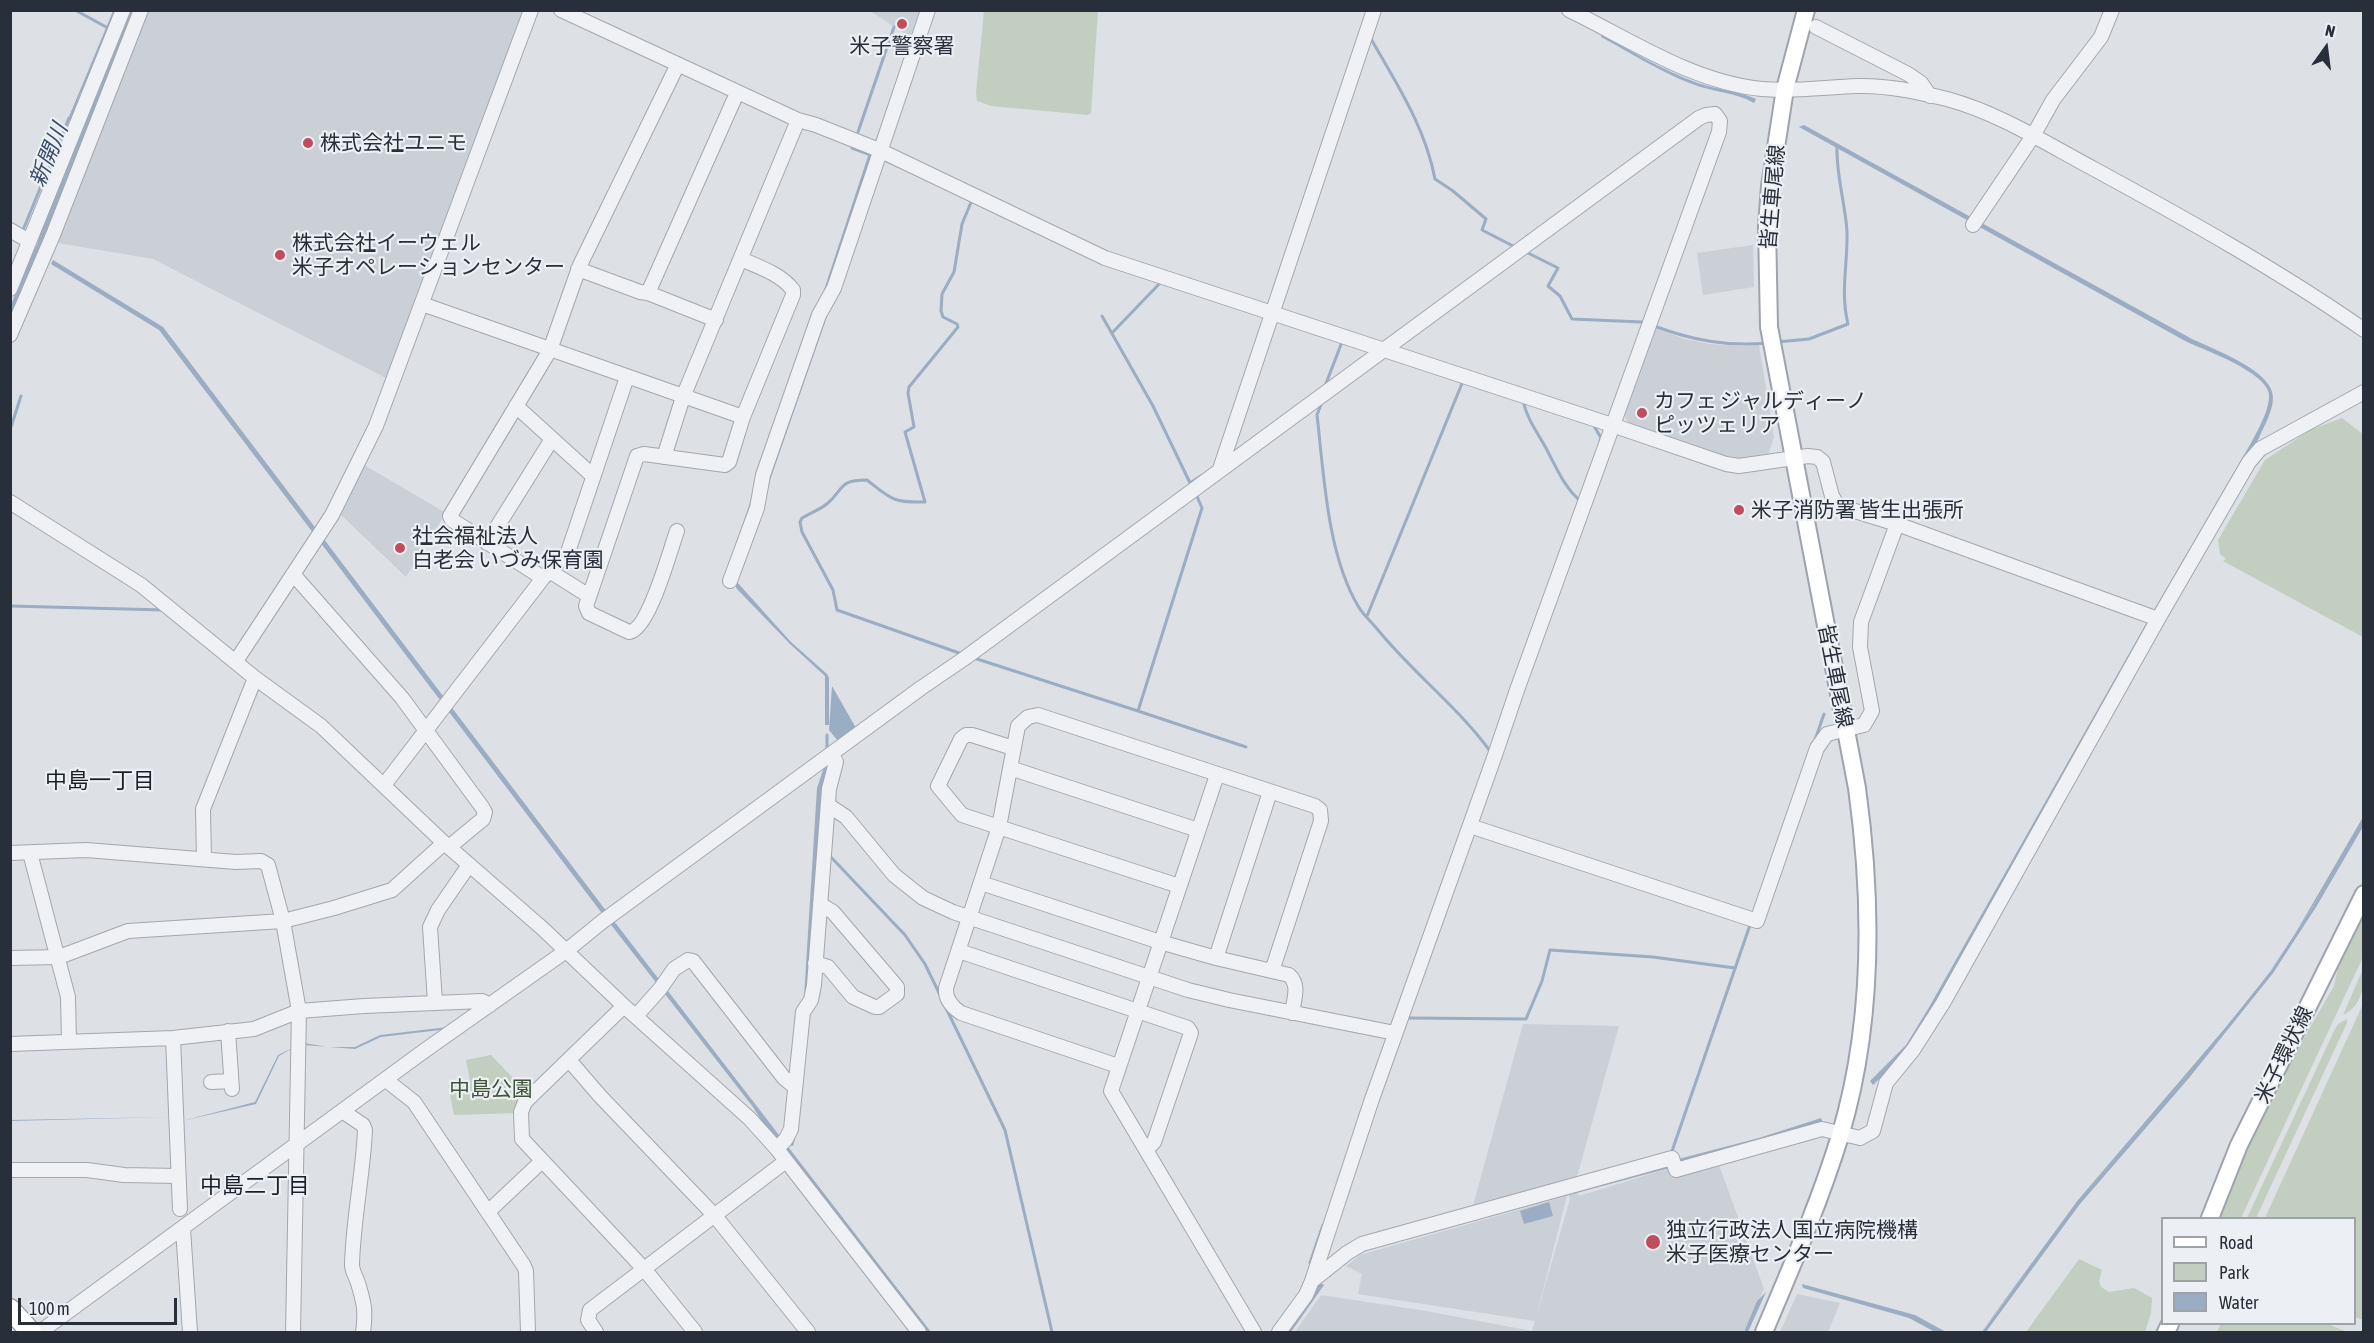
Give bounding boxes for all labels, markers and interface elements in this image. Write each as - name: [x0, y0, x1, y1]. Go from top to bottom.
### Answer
- marker: 米子警察署: [895, 17, 909, 31]
- north arrow: [2296, 18, 2356, 78]
- text: N: [2324, 21, 2337, 40]
- place label: 米子警察署: [850, 33, 954, 59]
- water label: 新開川: [24, 119, 74, 191]
- place label: 株式会社ユニモ: [320, 130, 467, 156]
- marker: 株式会社ユニモ: [301, 136, 315, 150]
- street label: 皆生車尾線: [1756, 144, 1790, 250]
- place label: 株式会社イーウェル 米子オペレーションセンター: [292, 230, 565, 280]
- marker: 株式会社イーウェル 米子オペレーションセンター: [273, 248, 287, 262]
- place label: カフェ ジャルディーノ ピッツェリア: [1654, 388, 1867, 438]
- marker: カフェ ジャルディーノ ピッツェリア: [1635, 406, 1649, 420]
- place label: 米子消防署 皆生出張所: [1751, 497, 1964, 523]
- marker: 米子消防署 皆生出張所: [1732, 503, 1746, 517]
- place label: 社会福祉法人 白老会 いづみ保育園: [412, 523, 604, 573]
- marker: 社会福祉法人 白老会 いづみ保育園: [393, 541, 407, 555]
- street label: 皆生車尾線: [1813, 622, 1857, 730]
- district label: 中島一丁目: [45, 768, 155, 794]
- street label: 米子環状線: [2250, 1002, 2318, 1108]
- park label: 中島公園: [449, 1076, 533, 1102]
- district label: 中島二丁目: [200, 1173, 310, 1199]
- place label: 独立行政法人国立病院機構 米子医療センター: [1666, 1217, 1918, 1267]
- legend: [2161, 1217, 2356, 1325]
- text: Road: [2219, 1232, 2253, 1253]
- marker: 独立行政法人国立病院機構 米子医療センター: [1644, 1233, 1662, 1251]
- text: Park: [2219, 1262, 2249, 1283]
- scale bar: [21, 1286, 180, 1324]
- text: Water: [2219, 1292, 2258, 1313]
- text: 100 m: [29, 1298, 70, 1319]

